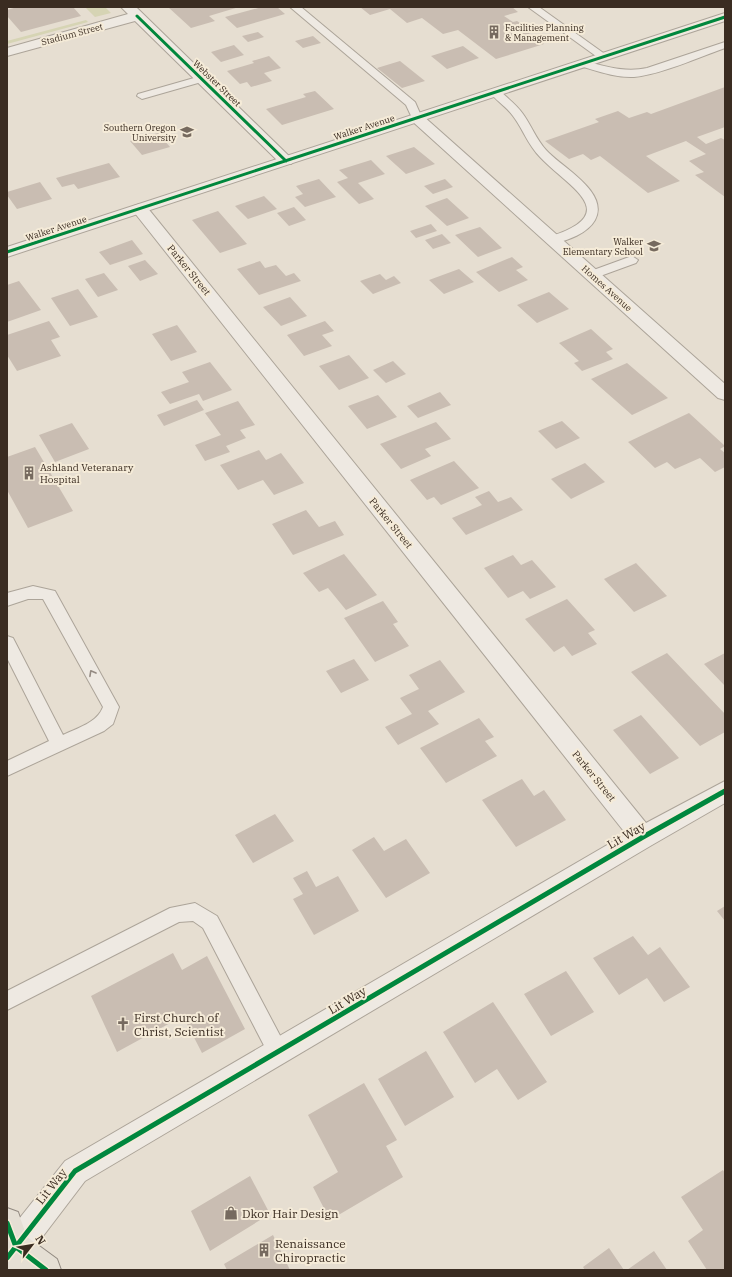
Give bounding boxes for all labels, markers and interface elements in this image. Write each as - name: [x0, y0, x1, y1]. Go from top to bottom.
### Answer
- street label: Stadium Street: [40, 21, 104, 47]
- place label: Facilities Planning & Management: [505, 22, 584, 43]
- building icon: Facilities Planning & Management: [486, 24, 502, 40]
- street label: Webster Street: [191, 57, 243, 109]
- street label: Walker Avenue: [332, 112, 396, 142]
- place label: Southern Oregon University: [104, 122, 176, 143]
- school or university icon: Southern Oregon University: [179, 124, 195, 140]
- street label: Walker Avenue: [24, 213, 88, 243]
- place label: Walker Elementary School: [563, 236, 643, 257]
- school or university icon: Walker Elementary School: [646, 238, 662, 254]
- street label: Parker Street: [164, 242, 214, 298]
- street label: Homes Avenue: [580, 263, 634, 314]
- place label: Ashland Veteranary Hospital: [40, 461, 134, 486]
- building icon: Ashland Veteranary Hospital: [21, 465, 37, 481]
- street label: Parker Street: [366, 495, 416, 551]
- one-way arrow: [89, 670, 96, 677]
- street label: Parker Street: [569, 748, 619, 804]
- street label: Lit Way: [604, 818, 648, 852]
- street label: Lit Way: [325, 983, 369, 1017]
- place label: First Church of Christ, Scientist: [134, 1010, 224, 1039]
- church icon: First Church of Christ, Scientist: [115, 1016, 131, 1032]
- street label: Lit Way: [32, 1165, 70, 1207]
- shop icon: Dkor Hair Design: [223, 1205, 239, 1221]
- place label: Dkor Hair Design: [242, 1206, 339, 1221]
- north arrow: [12, 1225, 52, 1265]
- text: N: [32, 1233, 49, 1247]
- place label: Renaissance Chiropractic: [275, 1236, 346, 1265]
- building icon: Renaissance Chiropractic: [256, 1242, 272, 1258]

